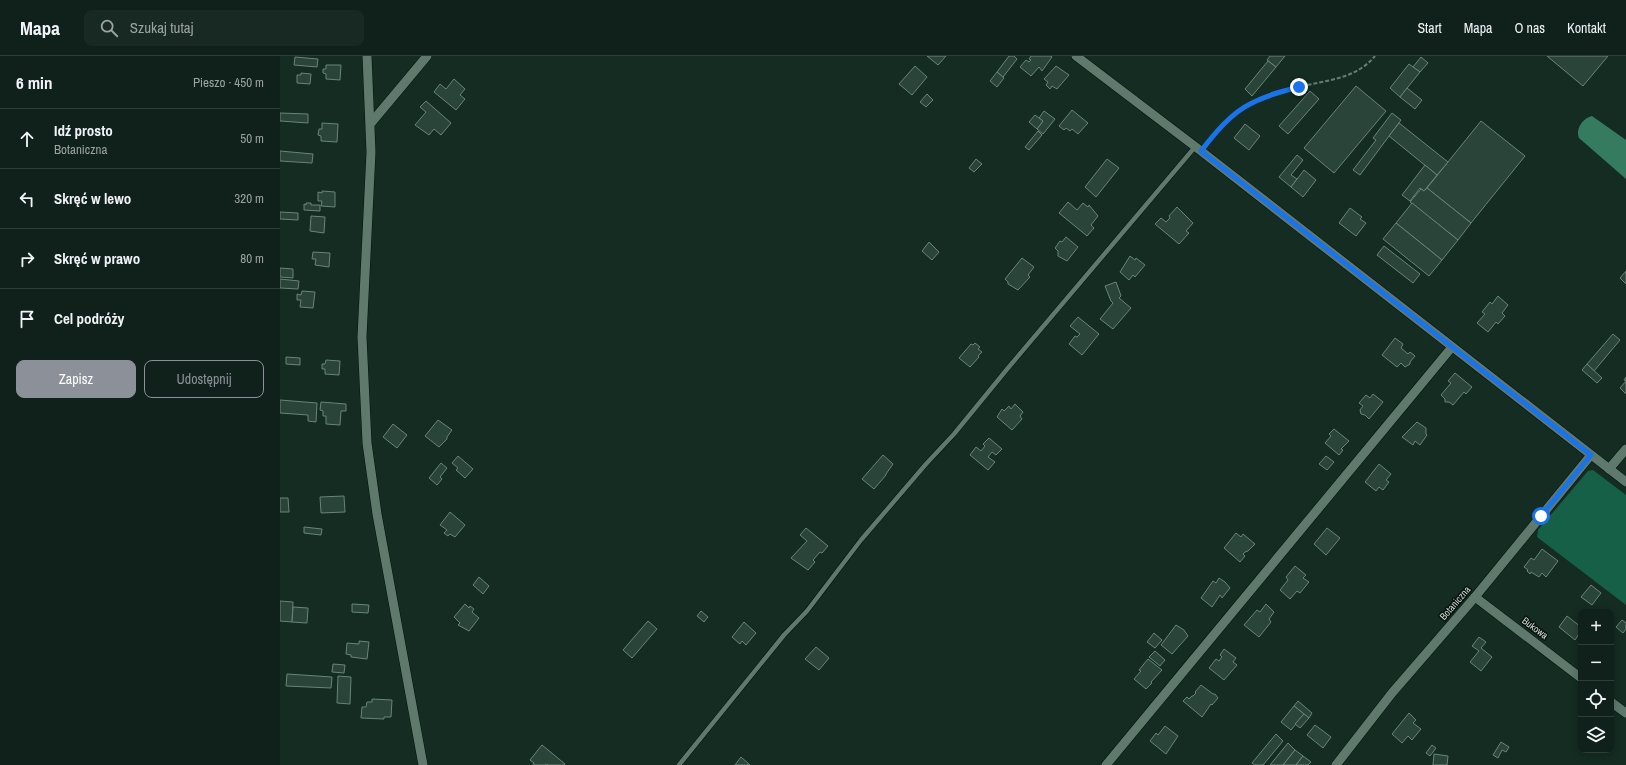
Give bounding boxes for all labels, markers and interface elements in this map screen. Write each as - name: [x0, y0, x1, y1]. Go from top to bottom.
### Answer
- search box: [84, 10, 364, 46]
- text: Mapa: [20, 15, 60, 41]
- icon: search: [98, 17, 120, 39]
- text: Szukaj tutaj: [130, 17, 193, 38]
- text: Start: [1417, 19, 1442, 37]
- text: Mapa: [1464, 19, 1492, 37]
- text: O nas: [1514, 19, 1545, 37]
- text: Kontakt: [1567, 19, 1606, 37]
- text: 6 min: [16, 71, 52, 94]
- text: Pieszo · 450 m: [193, 74, 264, 91]
- route end: [1290, 78, 1308, 96]
- text: Idź prosto: [54, 120, 113, 141]
- icon: ahead: [16, 128, 38, 150]
- text: 50 m: [240, 130, 264, 147]
- text: Botaniczna: [54, 141, 107, 158]
- icon: left: [16, 188, 38, 210]
- text: Skręć w lewo: [54, 188, 131, 209]
- text: 320 m: [234, 190, 264, 207]
- icon: right: [16, 248, 38, 270]
- text: Skręć w prawo: [54, 248, 140, 269]
- text: 80 m: [240, 250, 264, 267]
- icon: arrive: [16, 308, 38, 330]
- text: Cel podróży: [54, 308, 124, 329]
- button: Zapisz: [16, 360, 136, 398]
- button: Udostępnij: [144, 360, 264, 398]
- route start: [1532, 507, 1550, 525]
- street label: Botaniczna: [1437, 583, 1474, 623]
- map controls: [1578, 609, 1614, 753]
- button: +: [1578, 609, 1614, 645]
- street label: Bukowa: [1519, 614, 1551, 642]
- button: −: [1578, 645, 1614, 681]
- button: locate: [1578, 681, 1614, 717]
- button: layers: [1578, 717, 1614, 753]

